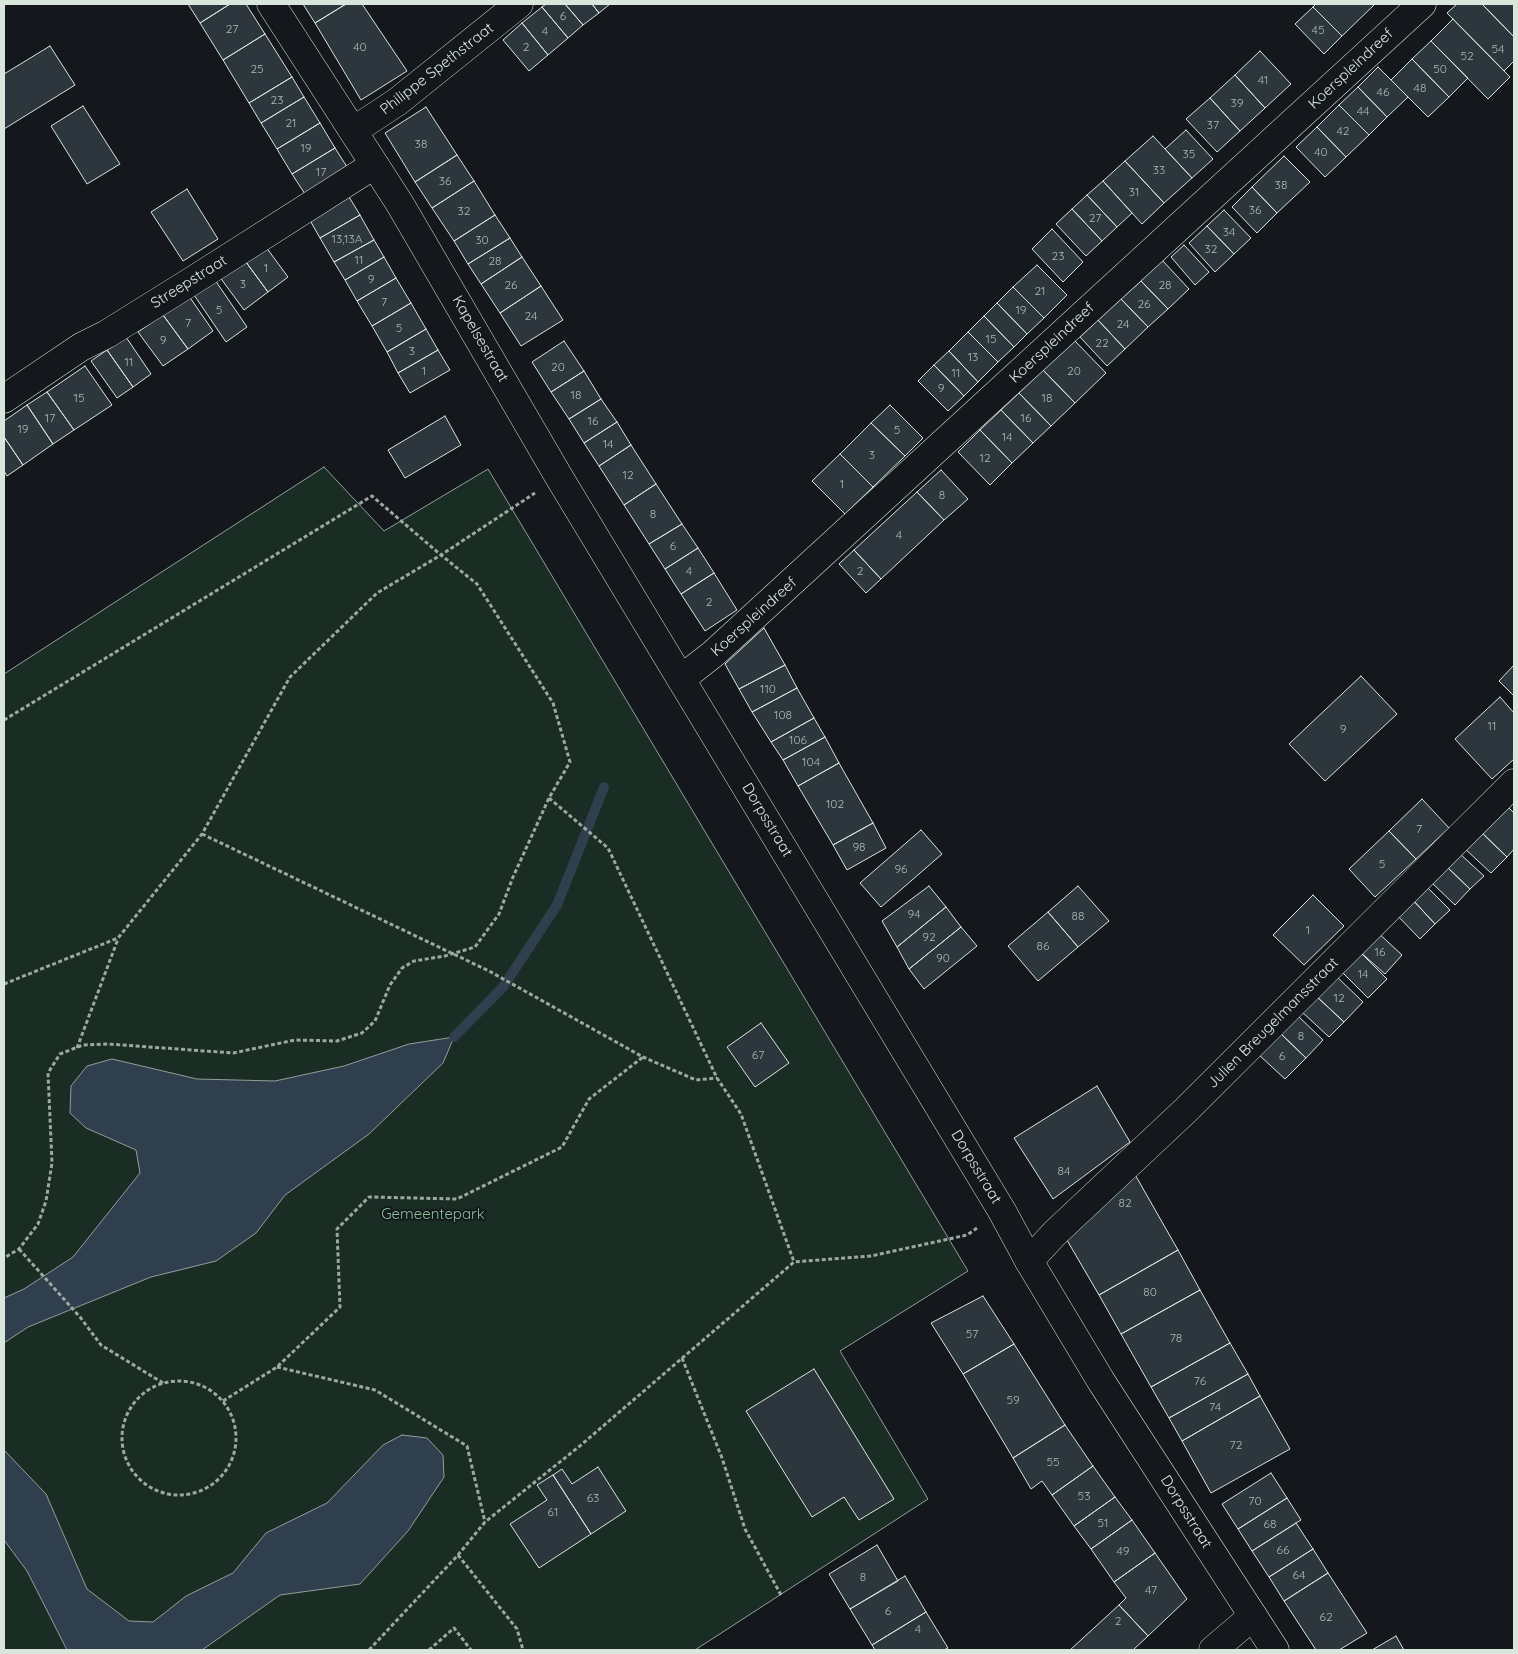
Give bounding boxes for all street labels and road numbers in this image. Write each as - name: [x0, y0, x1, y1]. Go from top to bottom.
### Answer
- street label: Philippe Spethstraat: [377, 19, 497, 119]
- street label: Koerspleindreef: [1305, 25, 1397, 113]
- street label: Streepstraat: [148, 252, 230, 312]
- street label: Kapelsestraat: [448, 293, 512, 385]
- street label: Koerspleindreef: [1006, 299, 1098, 387]
- street label: Koerspleindreef: [707, 574, 801, 660]
- street label: Dorpsstraat: [738, 780, 796, 860]
- street label: Julien Breugelmansstraat: [1204, 954, 1342, 1092]
- street label: Dorpsstraat: [947, 1127, 1005, 1207]
- street label: Dorpsstraat: [1156, 1472, 1216, 1552]

